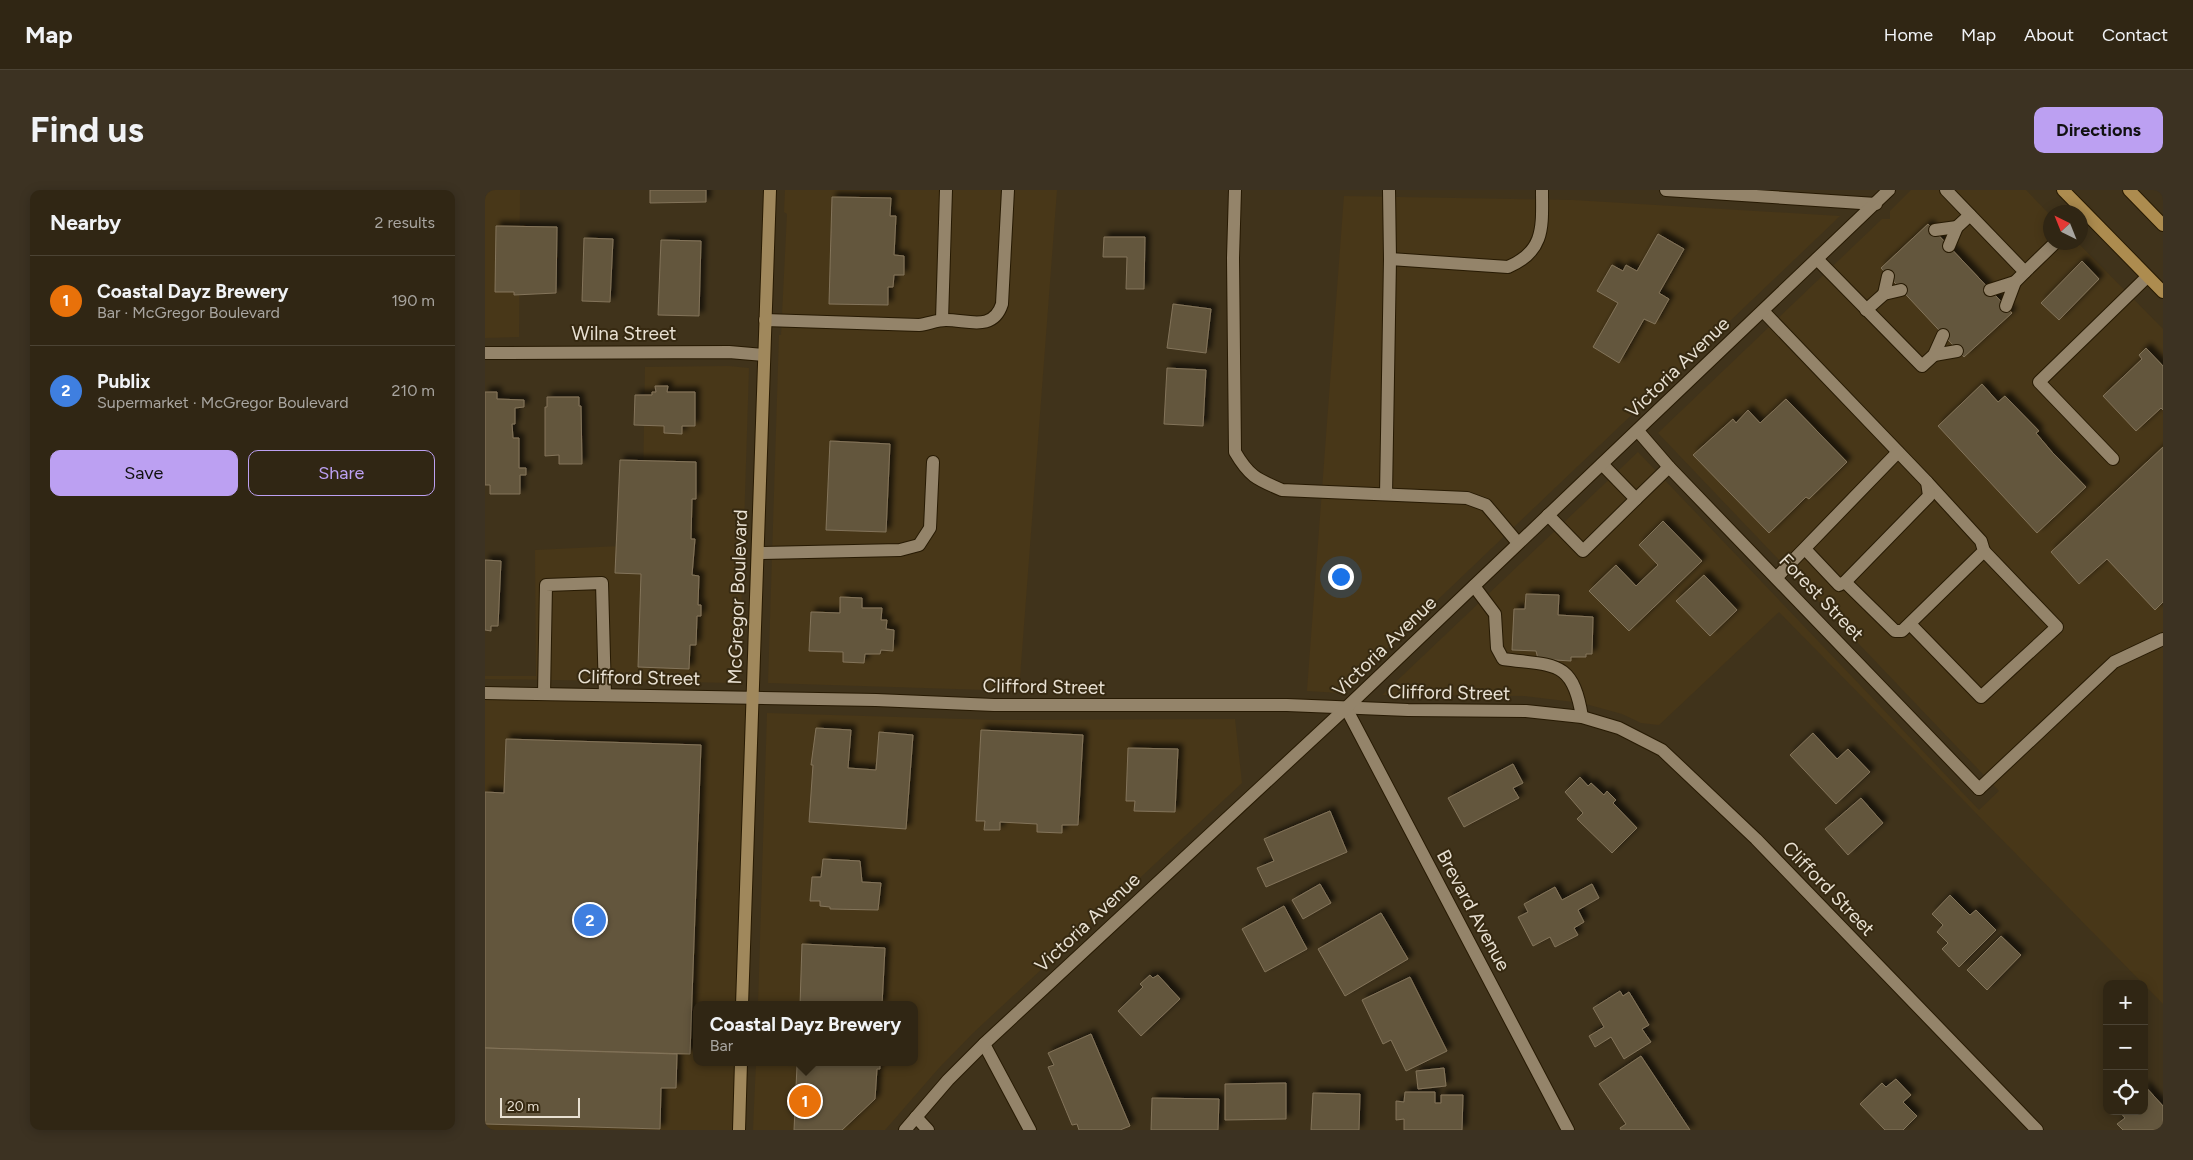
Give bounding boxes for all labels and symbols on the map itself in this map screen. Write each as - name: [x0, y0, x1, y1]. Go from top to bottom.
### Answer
- north arrow: [2043, 205, 2088, 250]
- street label: Victoria Avenue: [1621, 312, 1734, 423]
- street label: Wilna Street: [571, 322, 677, 345]
- street label: McGregor Boulevard: [723, 509, 752, 685]
- street label: Forest Street: [1774, 549, 1869, 646]
- your location: [1328, 564, 1354, 590]
- street label: Victoria Avenue: [1328, 591, 1441, 702]
- street label: Clifford Street: [577, 665, 701, 690]
- street label: Clifford Street: [982, 674, 1106, 699]
- street label: Clifford Street: [1387, 680, 1511, 705]
- street label: Clifford Street: [1778, 836, 1880, 940]
- street label: Brevard Avenue: [1432, 846, 1515, 975]
- street label: Victoria Avenue: [1030, 868, 1145, 977]
- pin: 2: [574, 901, 606, 939]
- pin: 1: [789, 1082, 821, 1120]
- scale bar: [500, 1095, 580, 1118]

